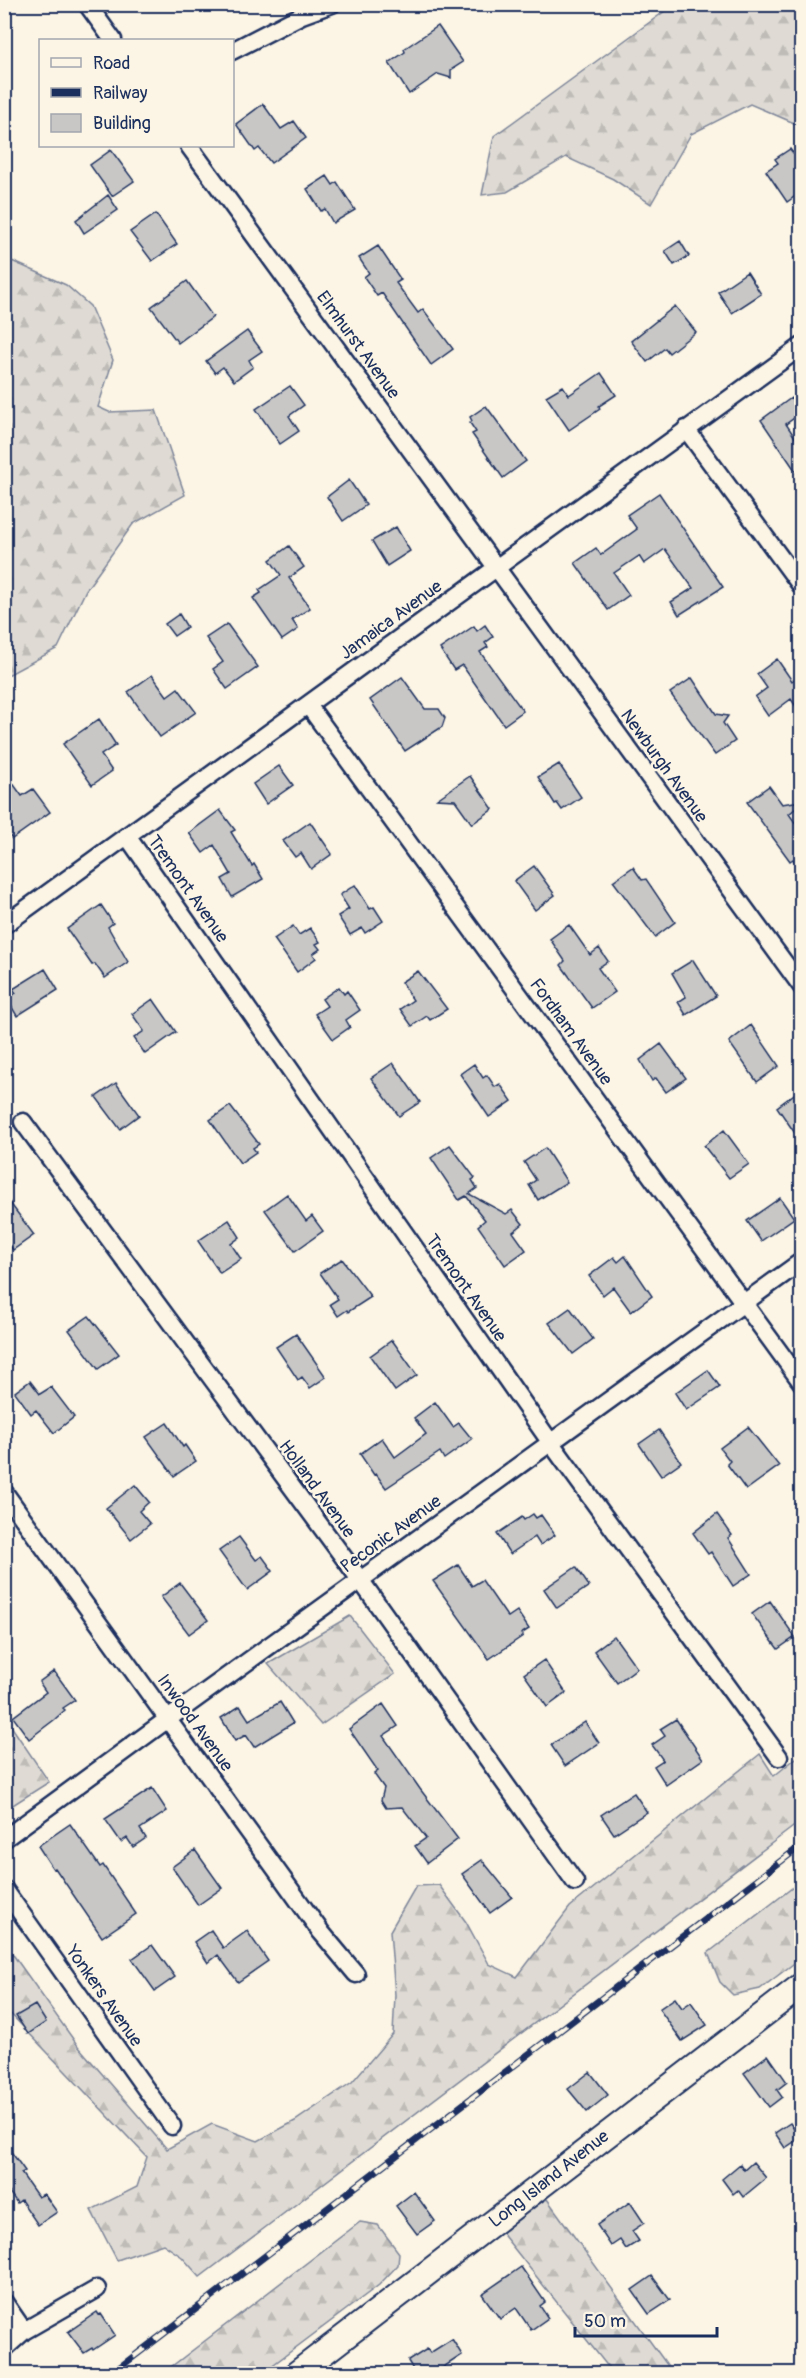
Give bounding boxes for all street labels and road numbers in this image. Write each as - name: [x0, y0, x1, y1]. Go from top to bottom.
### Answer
- street label: Elmhurst Avenue: [311, 286, 405, 404]
- street label: Jamaica Avenue: [335, 575, 447, 665]
- street label: Newburgh Avenue: [615, 705, 713, 827]
- street label: Tremont Avenue: [142, 831, 234, 947]
- street label: Fordham Avenue: [525, 974, 618, 1090]
- street label: Tremont Avenue: [420, 1230, 512, 1346]
- street label: Holland Avenue: [274, 1435, 360, 1543]
- street label: Peconic Avenue: [336, 1490, 446, 1578]
- street label: Inwood Avenue: [152, 1670, 238, 1776]
- street label: Yonkers Avenue: [60, 1940, 148, 2051]
- street label: Long Island Avenue: [484, 2125, 614, 2233]

